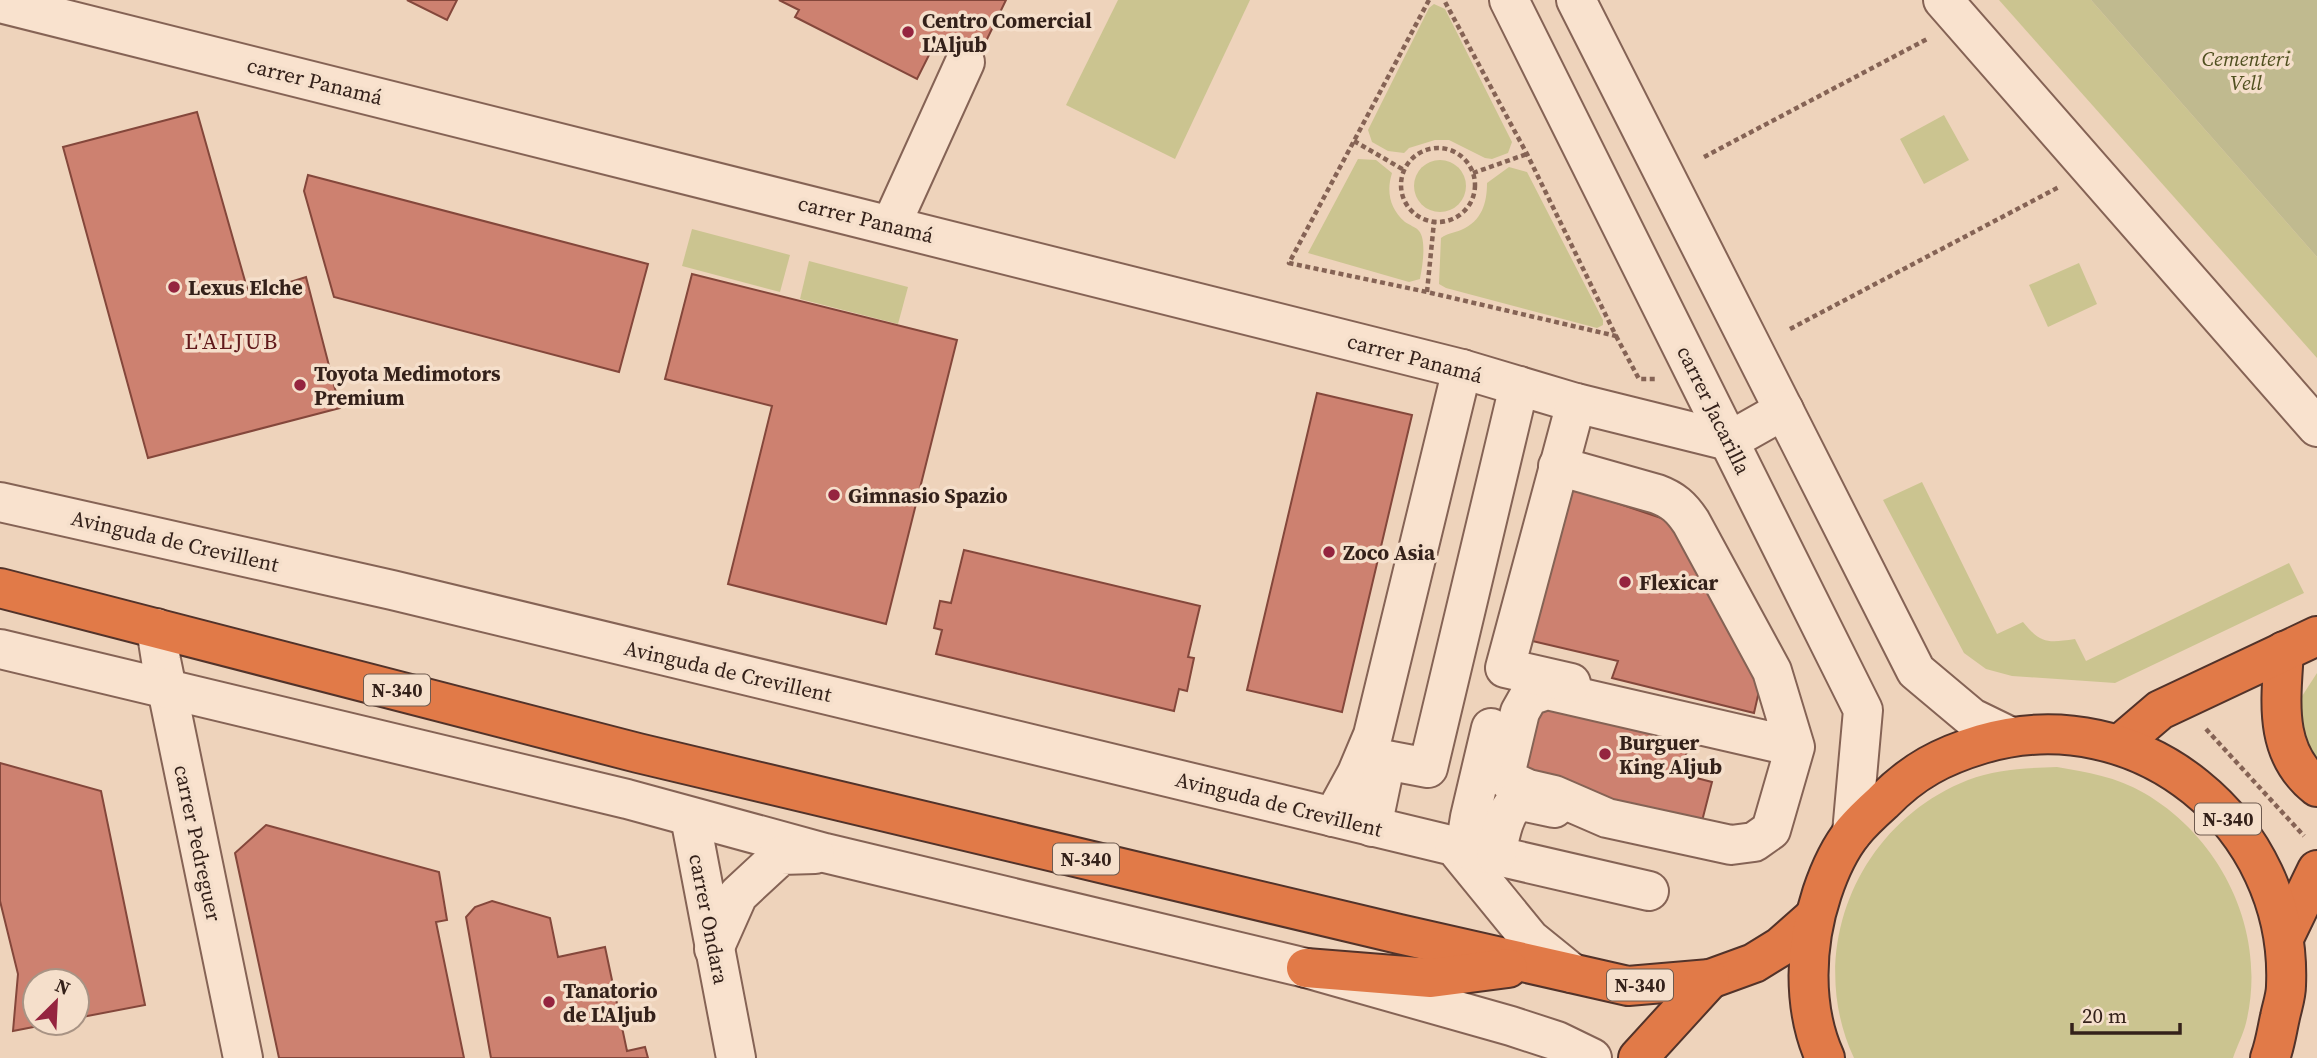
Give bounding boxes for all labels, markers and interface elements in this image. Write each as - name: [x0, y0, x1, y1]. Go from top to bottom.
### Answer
- place label: Centro Comercial L'Aljub: [922, 6, 1092, 59]
- marker: Centro Comercial L'Aljub: [900, 24, 916, 40]
- park label: Cementeri Vell: [2202, 44, 2291, 97]
- street label: carrer Panamá: [244, 50, 386, 112]
- street label: carrer Panamá: [795, 188, 937, 250]
- place label: Lexus Elche: [188, 273, 303, 302]
- marker: Lexus Elche: [166, 279, 182, 295]
- district label: L'ALJUB: [184, 325, 280, 357]
- street label: carrer Panamá: [1344, 326, 1486, 390]
- street label: carrer Jacarilla: [1670, 341, 1758, 479]
- place label: Toyota Medimotors Premium: [314, 359, 501, 412]
- marker: Toyota Medimotors Premium: [292, 377, 308, 393]
- place label: Gimnasio Spazio: [848, 481, 1008, 510]
- marker: Gimnasio Spazio: [826, 487, 842, 503]
- street label: Avinguda de Crevillent: [68, 503, 282, 579]
- place label: Zoco Asia: [1343, 538, 1436, 567]
- marker: Zoco Asia: [1321, 544, 1337, 560]
- place label: Flexicar: [1639, 568, 1719, 597]
- marker: Flexicar: [1617, 574, 1633, 590]
- street label: Avinguda de Crevillent: [621, 633, 835, 709]
- road number: N-340: [364, 674, 430, 706]
- place label: Burguer King Aljub: [1619, 728, 1722, 781]
- marker: Burguer King Aljub: [1597, 746, 1613, 762]
- street label: carrer Pedreguer: [167, 762, 229, 924]
- street label: Avinguda de Crevillent: [1173, 764, 1385, 844]
- road number: N-340: [2195, 804, 2261, 834]
- road number: N-340: [1053, 844, 1119, 874]
- street label: carrer Ondara: [682, 851, 736, 987]
- north arrow: [21, 967, 91, 1037]
- road number: N-340: [1607, 970, 1673, 1001]
- text: N: [51, 972, 75, 1001]
- place label: Tanatorio de L'Aljub: [563, 976, 658, 1029]
- scale bar: [2072, 992, 2180, 1036]
- marker: Tanatorio de L'Aljub: [541, 994, 557, 1010]
- text: 20 m: [2082, 1001, 2127, 1030]

